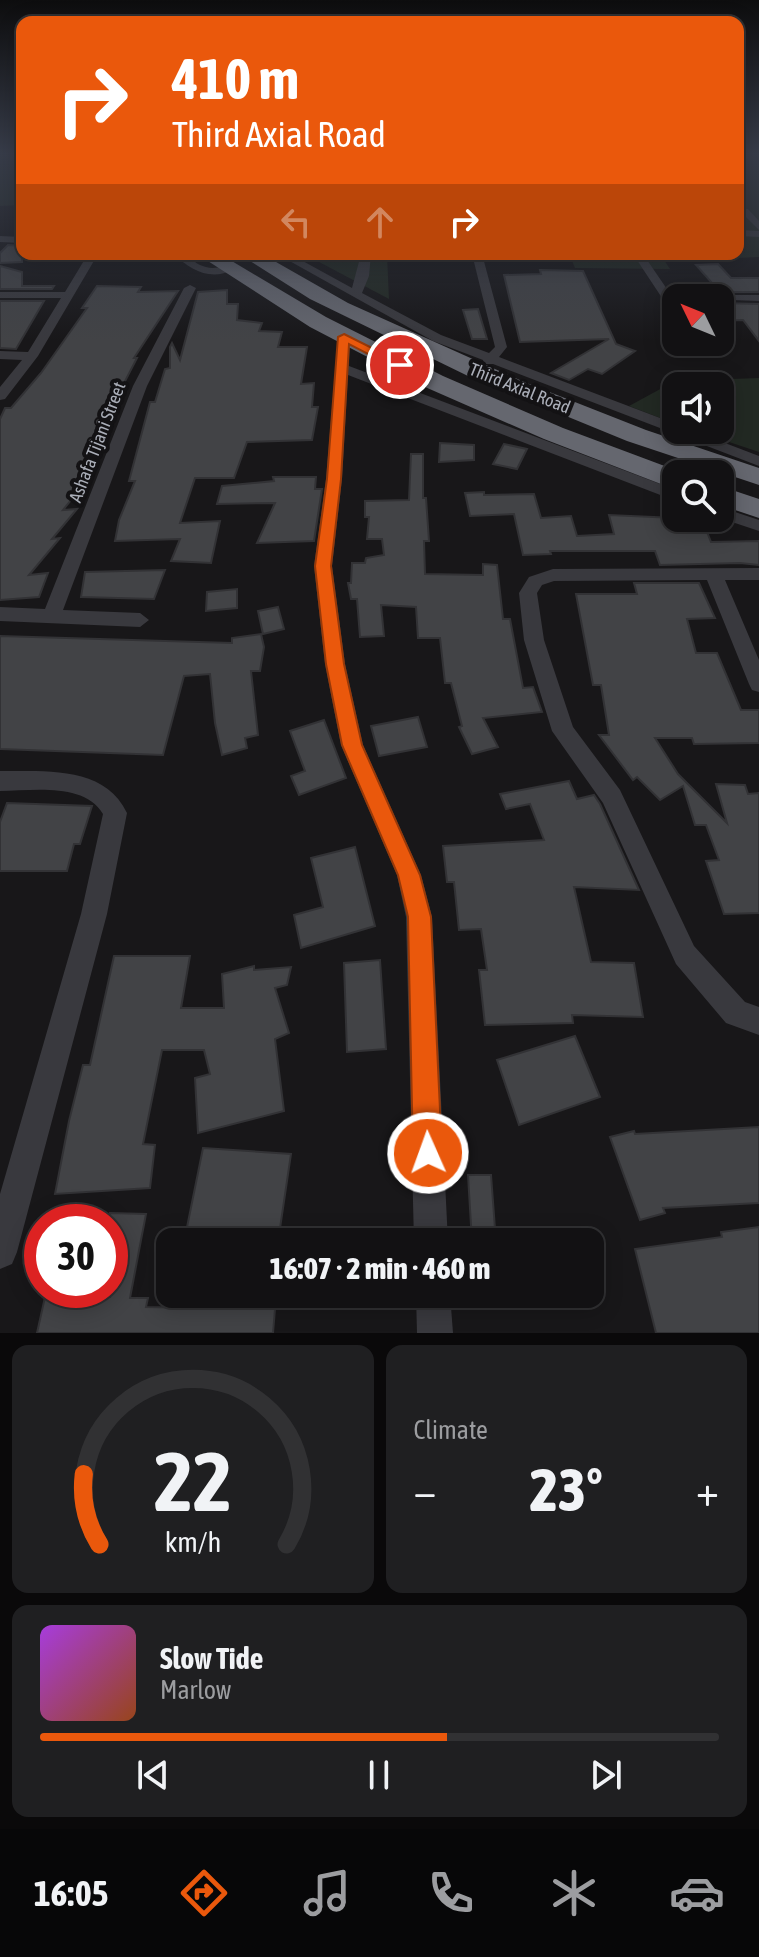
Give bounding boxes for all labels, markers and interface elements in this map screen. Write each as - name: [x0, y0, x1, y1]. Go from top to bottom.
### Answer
- text: 410 m: [172, 47, 299, 111]
- icon: right: [40, 48, 144, 152]
- text: Third Axial Road: [172, 113, 386, 155]
- icon: left: [274, 200, 318, 244]
- icon: ahead: [358, 200, 402, 244]
- icon: right: [442, 200, 486, 244]
- north arrow: [662, 284, 734, 356]
- map controls: [662, 284, 734, 532]
- pin: [366, 331, 434, 399]
- icon: arrive: [378, 343, 422, 387]
- street label: Third Axial Road: [466, 358, 574, 418]
- button: sound: [662, 372, 734, 444]
- street label: Ashafa Tijani Street: [64, 379, 130, 505]
- button: search: [662, 460, 734, 532]
- position arrow: [386, 1111, 470, 1195]
- speed limit sign: 30: [24, 1204, 128, 1308]
- text: 16:07 · 2 min · 460 m: [270, 1251, 490, 1285]
- text: Climate: [414, 1415, 488, 1445]
- text: 22: [154, 1433, 232, 1529]
- text: 23°: [530, 1455, 603, 1524]
- text: −: [414, 1465, 436, 1515]
- text: +: [696, 1465, 719, 1515]
- text: km/h: [164, 1525, 221, 1558]
- text: Slow Tide: [160, 1641, 263, 1675]
- text: Marlow: [160, 1675, 231, 1705]
- icon: previous: [131, 1753, 175, 1797]
- icon: pause: [357, 1753, 401, 1797]
- icon: next: [584, 1753, 628, 1797]
- icon: directions: [176, 1865, 232, 1921]
- icon: music: [299, 1865, 355, 1921]
- icon: phone: [423, 1865, 479, 1921]
- icon: climate: [546, 1865, 602, 1921]
- icon: car: [669, 1865, 725, 1921]
- text: 16:05: [34, 1872, 108, 1914]

